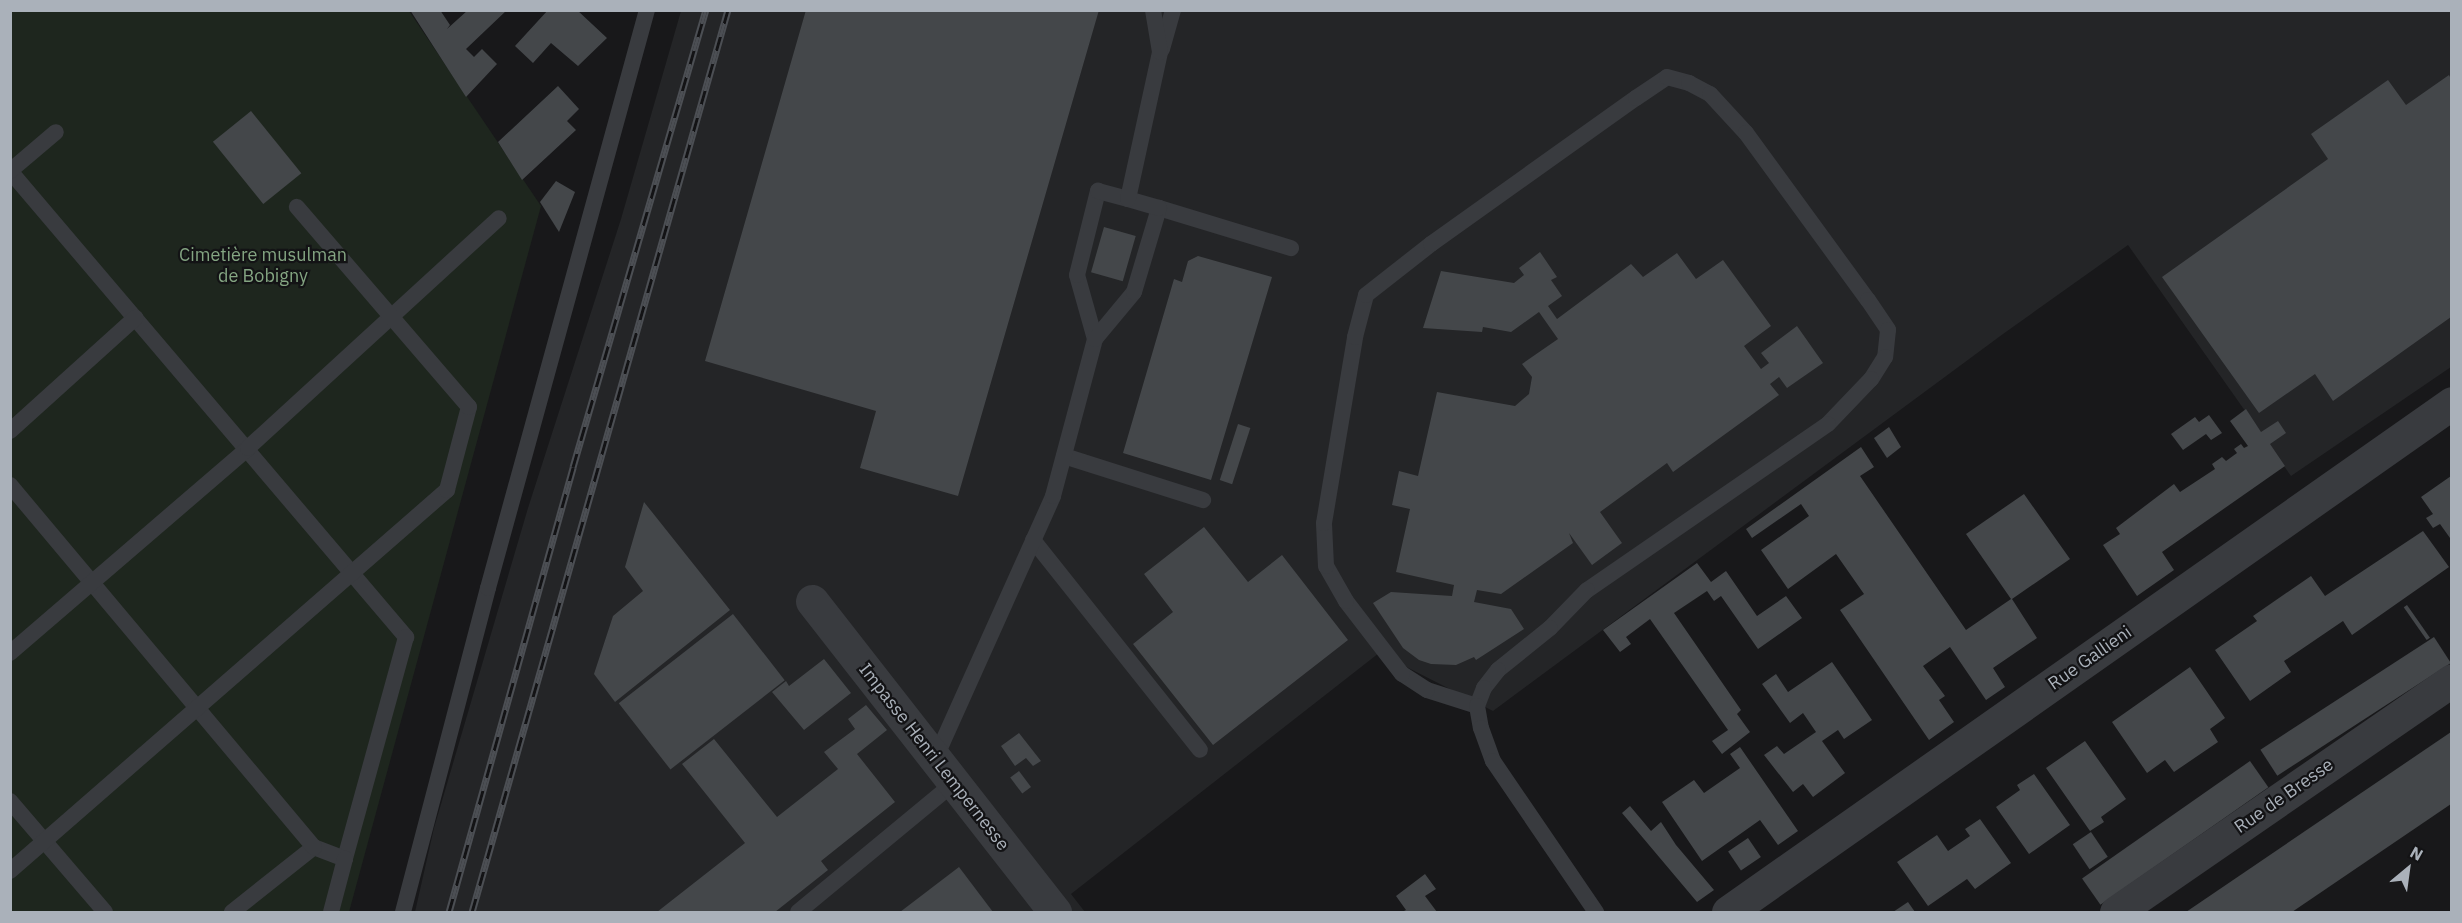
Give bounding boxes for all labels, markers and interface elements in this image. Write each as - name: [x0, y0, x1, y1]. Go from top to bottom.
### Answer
- park label: Cimetière musulman de Bobigny: [179, 245, 347, 288]
- street label: Rue Gallieni: [2044, 621, 2136, 695]
- street label: Impasse Henri Lempernesse: [854, 659, 1014, 855]
- street label: Rue de Bresse: [2230, 754, 2338, 838]
- north arrow: [2378, 839, 2438, 899]
- text: N: [2407, 842, 2427, 865]

